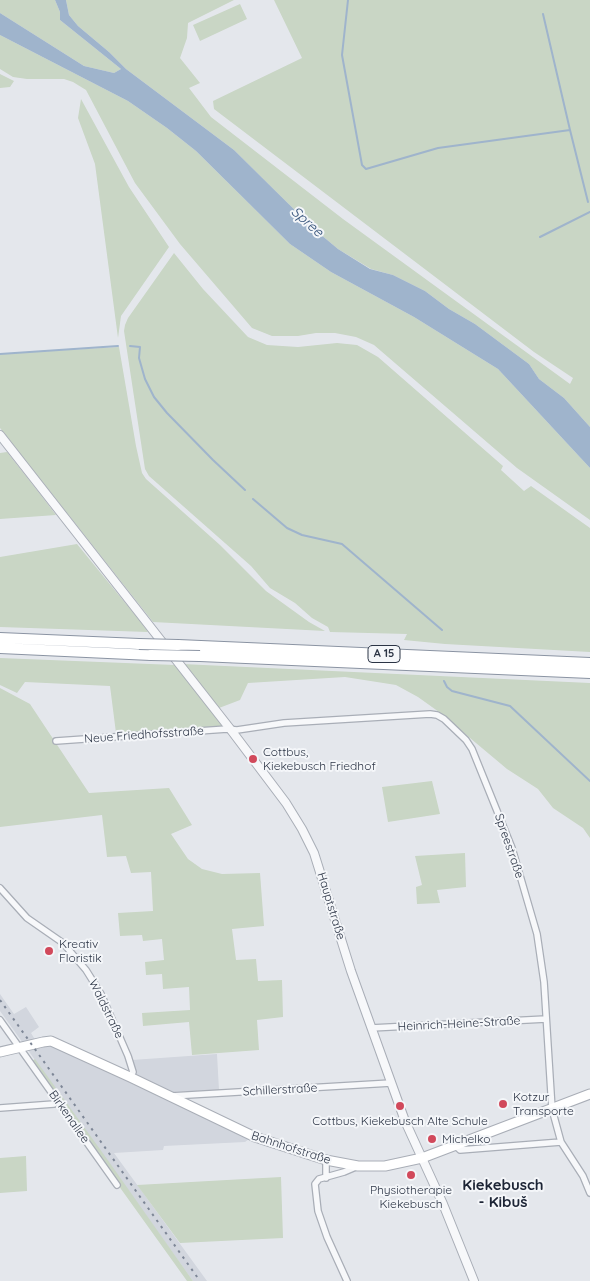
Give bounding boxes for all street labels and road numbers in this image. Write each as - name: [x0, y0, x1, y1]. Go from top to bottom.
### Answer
- road number: A 15: [368, 646, 400, 662]
- street label: Neue Friedhofsstraße: [84, 724, 204, 746]
- street label: Spreestraße: [491, 812, 527, 880]
- street label: Hauptstraße: [314, 871, 348, 941]
- street label: Waldstraße: [85, 977, 127, 1041]
- street label: Heinrich-Heine-Straße: [397, 1014, 521, 1034]
- street label: Schillerstraße: [242, 1081, 318, 1099]
- street label: Birkenallee: [46, 1088, 92, 1146]
- street label: Bahnhofstraße: [249, 1128, 333, 1168]

